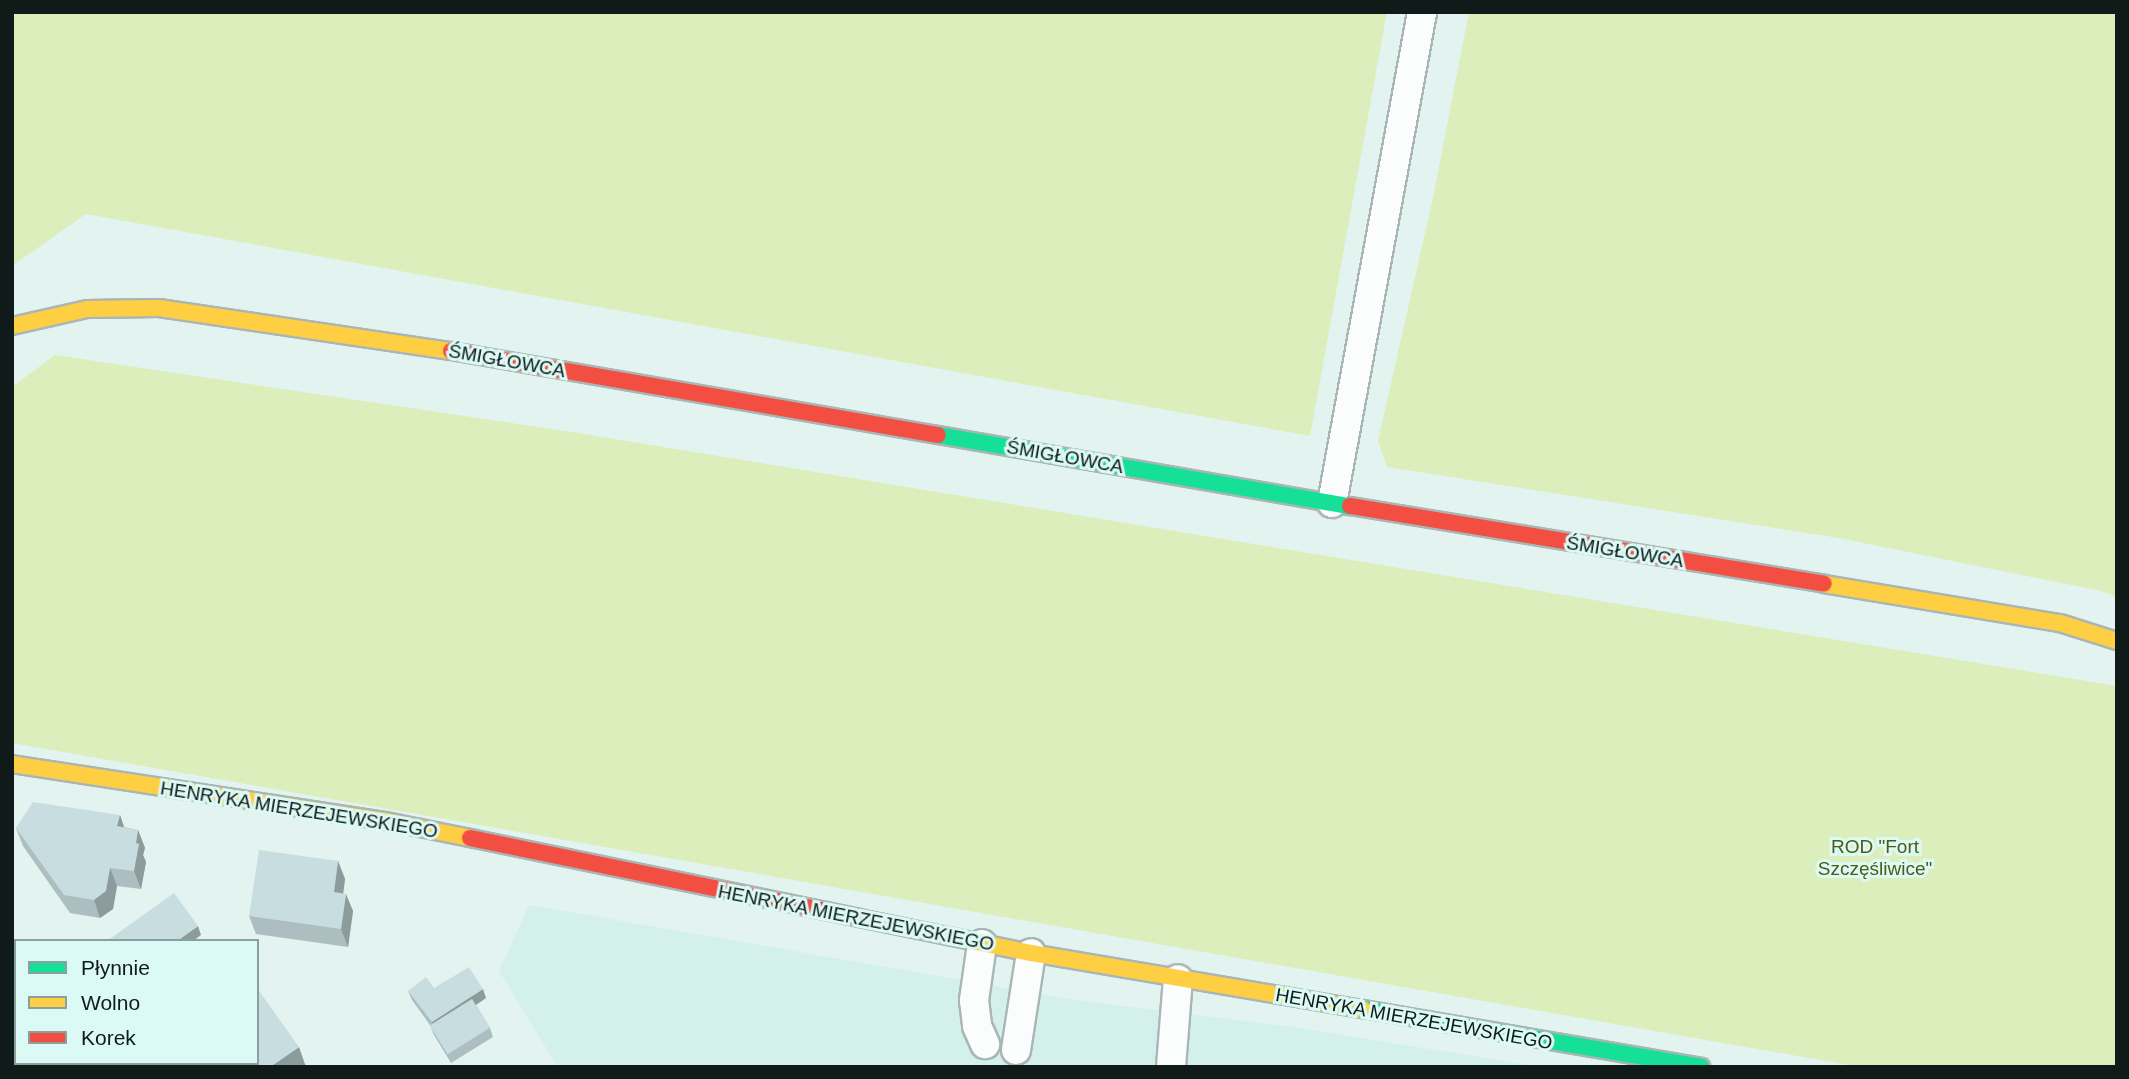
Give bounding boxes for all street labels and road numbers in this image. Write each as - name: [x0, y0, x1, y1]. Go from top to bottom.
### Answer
- street label: ŚMIGŁOWCA: [447, 340, 567, 382]
- street label: ŚMIGŁOWCA: [1005, 436, 1125, 478]
- street label: ŚMIGŁOWCA: [1565, 531, 1685, 573]
- street label: HENRYKA MIERZEJEWSKIEGO: [158, 777, 440, 843]
- street label: HENRYKA MIERZEJEWSKIEGO: [716, 880, 996, 956]
- street label: HENRYKA MIERZEJEWSKIEGO: [1273, 983, 1555, 1055]

